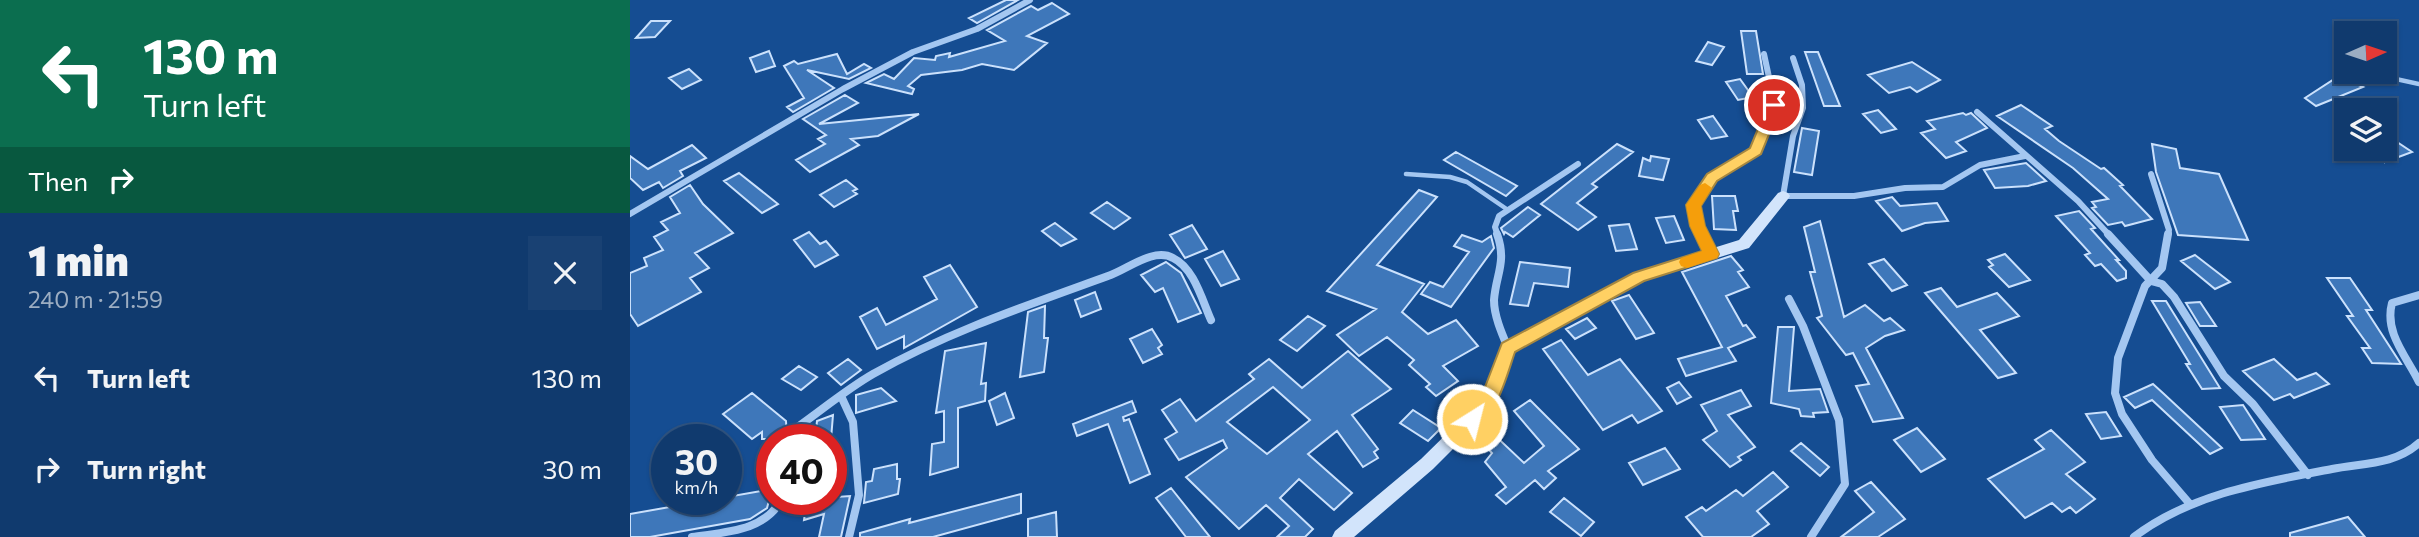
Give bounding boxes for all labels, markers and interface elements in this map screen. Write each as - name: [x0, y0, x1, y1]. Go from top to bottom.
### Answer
- north arrow: [2334, 21, 2398, 84]
- map controls: [2334, 21, 2397, 161]
- text: 130 m: [143, 24, 278, 84]
- icon: left: [28, 28, 119, 119]
- pin: [1744, 75, 1804, 135]
- text: Turn left: [143, 84, 267, 124]
- icon: arrive: [1755, 86, 1793, 124]
- button: layers: [2334, 98, 2397, 161]
- icon: right: [102, 161, 140, 199]
- text: Then: [28, 165, 88, 196]
- text: 1 min: [28, 233, 129, 285]
- button: close: [528, 236, 602, 310]
- text: 240 m · 21:59: [28, 285, 163, 313]
- icon: left: [28, 359, 66, 397]
- text: Turn left: [87, 362, 190, 393]
- text: 130 m: [531, 362, 602, 393]
- position arrow: [1435, 382, 1509, 456]
- speed limit sign: 40: [756, 424, 847, 515]
- text: 30: [675, 439, 718, 482]
- icon: right: [28, 450, 66, 488]
- text: Turn right: [87, 453, 206, 484]
- text: 30 m: [543, 453, 602, 484]
- text: km/h: [675, 476, 718, 498]

